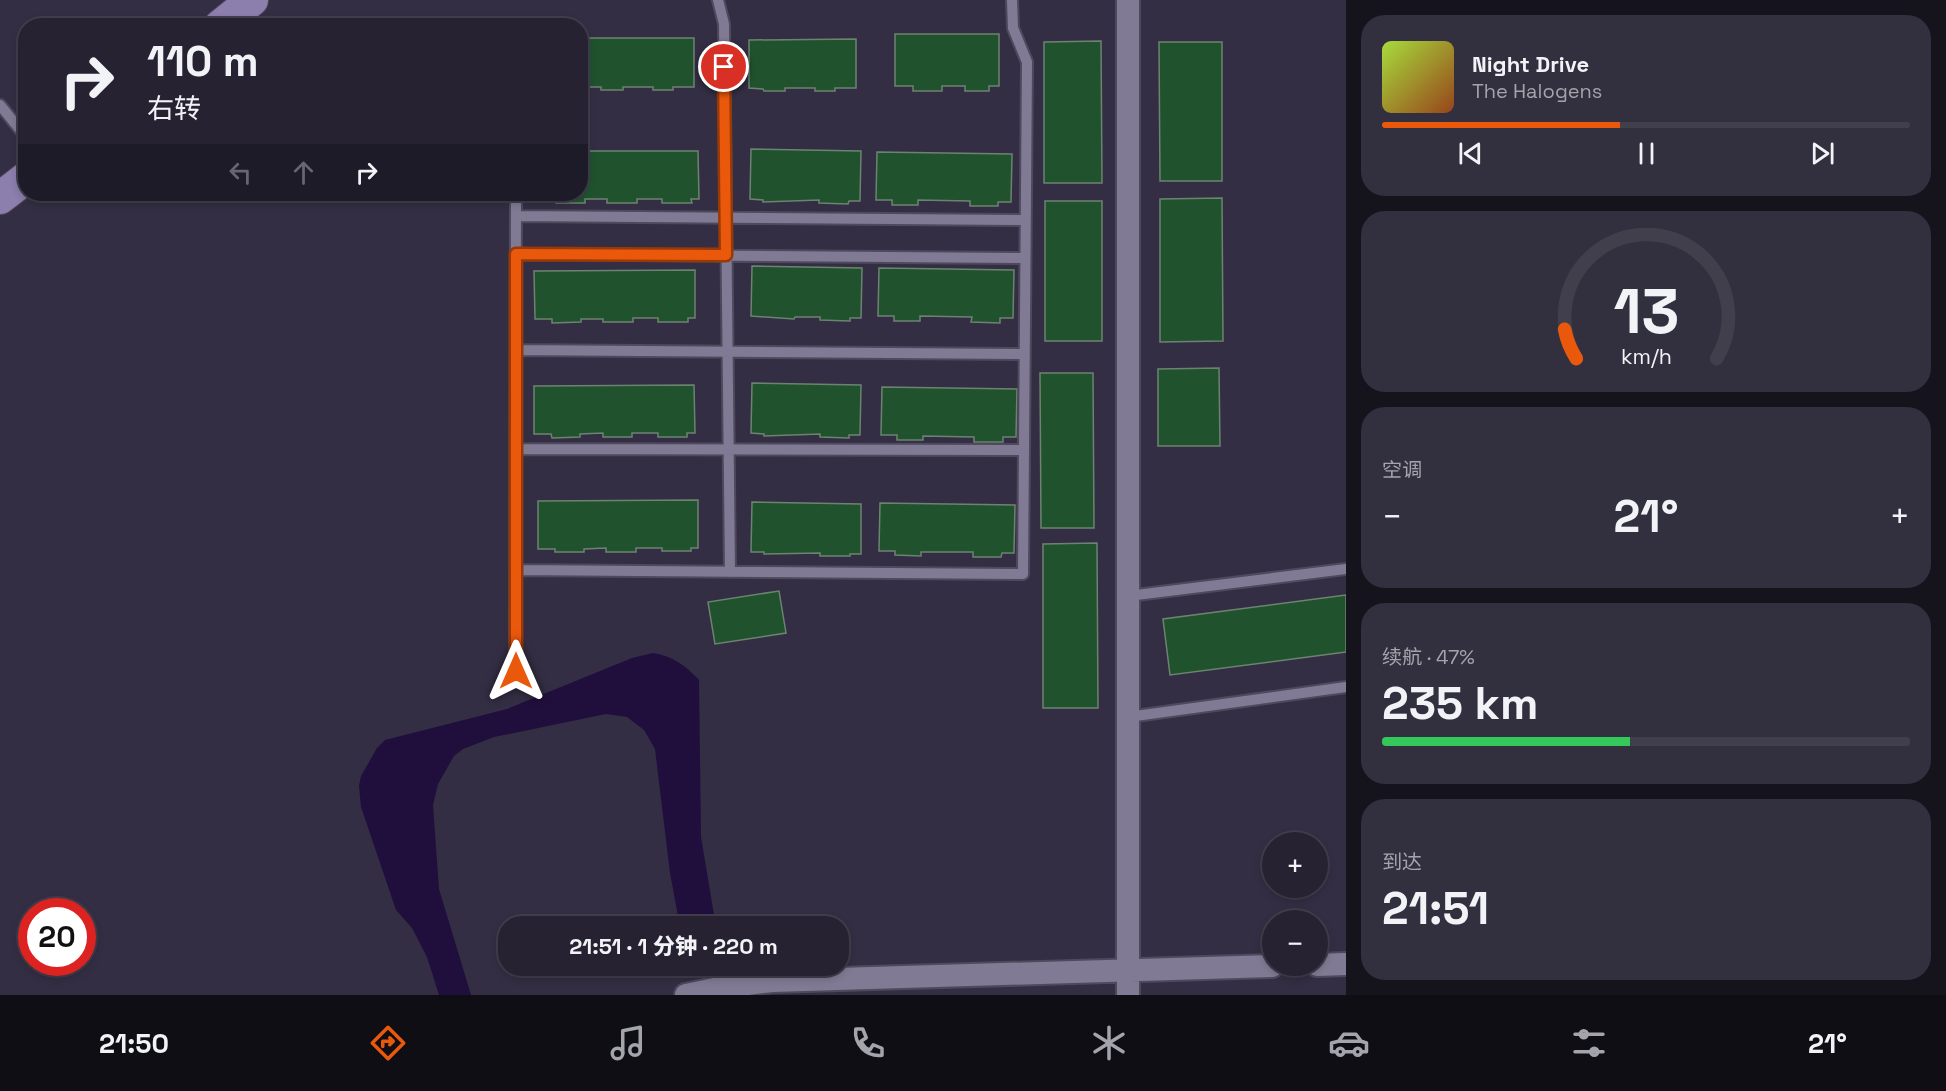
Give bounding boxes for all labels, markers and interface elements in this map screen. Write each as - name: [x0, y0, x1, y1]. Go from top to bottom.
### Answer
- text: 110 m: [147, 35, 259, 88]
- pin: [698, 41, 749, 92]
- icon: right: [48, 42, 126, 120]
- icon: arrive: [707, 50, 740, 83]
- text: Night Drive: [1472, 50, 1589, 78]
- text: The Halogens: [1472, 78, 1602, 104]
- text: 右转: [147, 91, 201, 126]
- icon: previous: [1454, 137, 1487, 170]
- icon: pause: [1630, 137, 1663, 170]
- icon: next: [1806, 137, 1839, 170]
- icon: left: [224, 156, 257, 189]
- icon: ahead: [287, 156, 320, 189]
- icon: right: [350, 156, 383, 189]
- text: 13: [1613, 272, 1679, 351]
- text: km/h: [1620, 343, 1672, 370]
- text: 空调: [1382, 457, 1422, 483]
- text: 21°: [1614, 488, 1678, 545]
- text: −: [1382, 496, 1402, 538]
- text: +: [1890, 496, 1910, 538]
- position arrow: [484, 639, 548, 703]
- text: 续航 · 47%: [1382, 644, 1475, 670]
- text: 235 km: [1382, 675, 1538, 732]
- map controls: [1262, 832, 1328, 976]
- button: +: [1262, 832, 1328, 898]
- text: 到达: [1382, 849, 1422, 875]
- text: 21:51: [1382, 880, 1489, 937]
- speed limit sign: 20: [18, 898, 96, 976]
- button: −: [1262, 910, 1328, 976]
- text: 21:51 · 1 分钟 · 220 m: [569, 932, 778, 960]
- icon: directions: [367, 1022, 409, 1064]
- icon: music: [607, 1022, 649, 1064]
- icon: phone: [847, 1022, 889, 1064]
- icon: climate: [1088, 1022, 1130, 1064]
- icon: car: [1328, 1022, 1370, 1064]
- icon: filters: [1568, 1022, 1610, 1064]
- text: 21:50: [99, 1026, 169, 1061]
- text: 21°: [1808, 1026, 1847, 1061]

